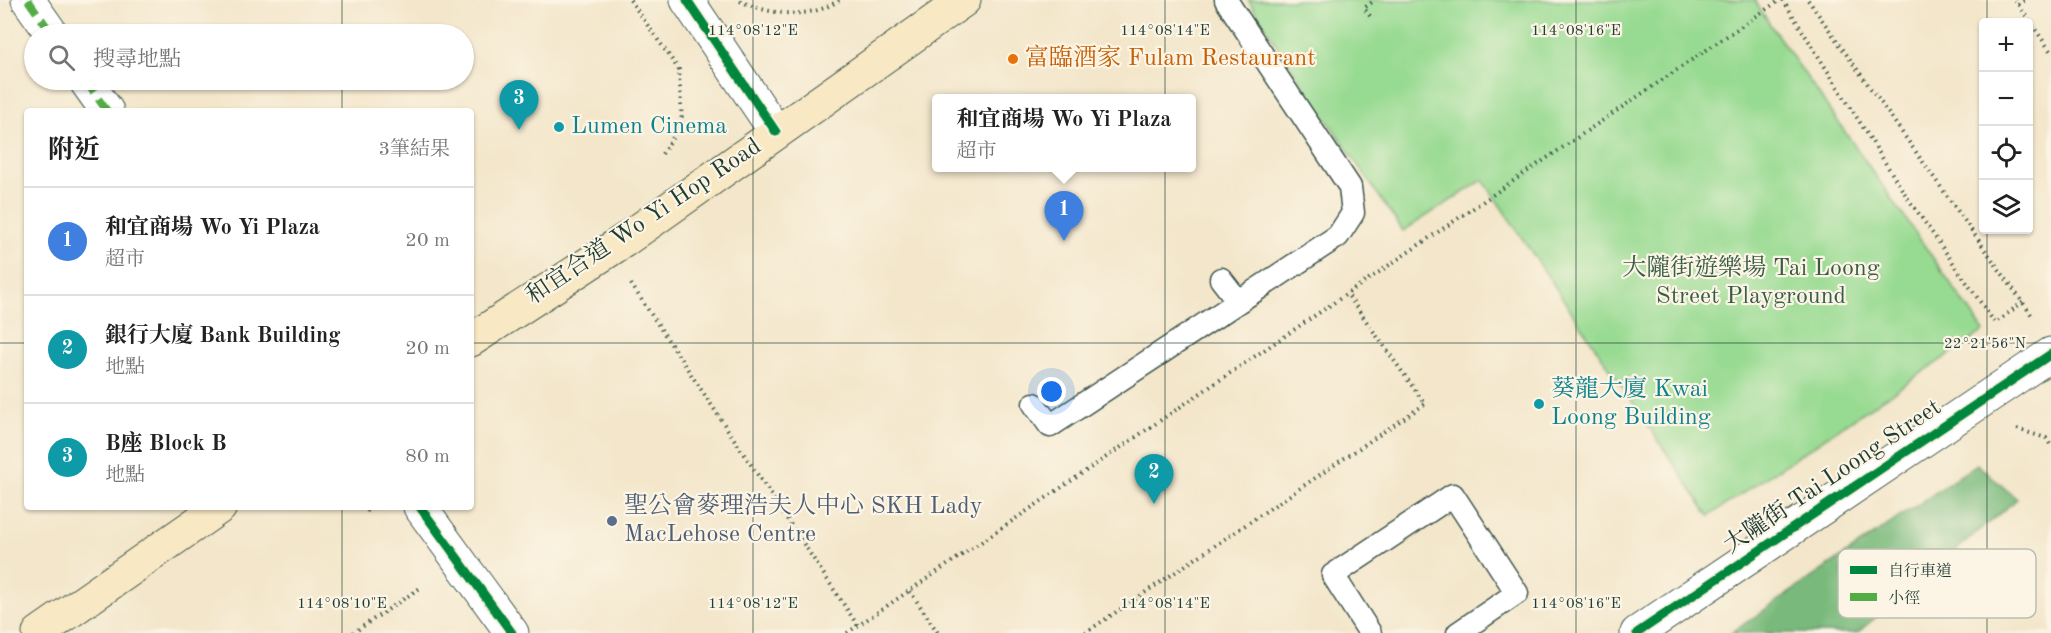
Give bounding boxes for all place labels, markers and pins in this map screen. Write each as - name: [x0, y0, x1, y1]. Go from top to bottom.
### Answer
- place label: 富臨酒家 Fulam Restaurant: [1025, 44, 1316, 71]
- marker: 富臨酒家 Fulam Restaurant: [1006, 52, 1020, 66]
- pin: 3: [500, 80, 538, 130]
- place label: Lumen Cinema: [571, 115, 727, 139]
- marker: Lumen Cinema: [552, 120, 566, 134]
- pin: 1: [1044, 192, 1084, 241]
- place label: 葵龍大廈 Kwai Loong Building: [1551, 375, 1711, 430]
- marker: 葵龍大廈 Kwai Loong Building: [1532, 397, 1546, 411]
- pin: 2: [1134, 454, 1174, 504]
- place label: 聖公會麥理浩夫人中心 SKH Lady MacLehose Centre: [624, 492, 983, 547]
- marker: 聖公會麥理浩夫人中心 SKH Lady MacLehose Centre: [605, 514, 619, 528]

